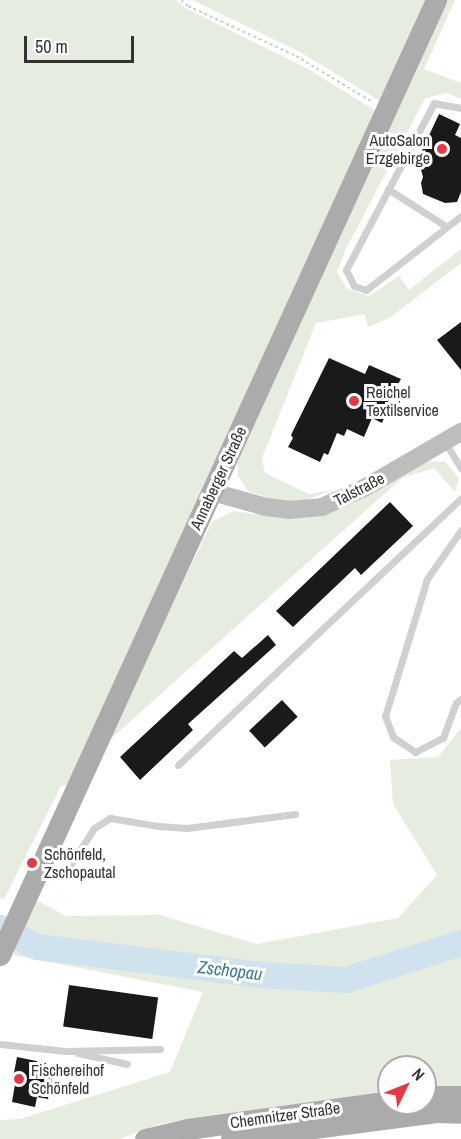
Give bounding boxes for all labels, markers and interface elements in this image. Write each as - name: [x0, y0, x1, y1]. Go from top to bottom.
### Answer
- scale bar: [27, 24, 136, 62]
- text: 50 m: [35, 34, 68, 59]
- place label: AutoSalon Erzgebirge: [366, 130, 430, 168]
- marker: AutoSalon Erzgebirge: [435, 142, 449, 156]
- place label: Reichel Textilservice: [366, 382, 439, 420]
- marker: Reichel Textilservice: [347, 394, 361, 408]
- street label: Annaberger Straße: [186, 423, 250, 533]
- street label: Talstraße: [330, 468, 388, 510]
- place label: Schönfeld, Zschopautal: [44, 844, 115, 882]
- marker: Schönfeld, Zschopautal: [25, 856, 39, 870]
- water label: Zschopau: [197, 956, 263, 986]
- north arrow: [377, 1055, 437, 1115]
- place label: Fischereihof Schönfeld: [31, 1060, 104, 1098]
- text: N: [407, 1063, 430, 1085]
- marker: Fischereihof Schönfeld: [12, 1072, 26, 1086]
- street label: Chemnitzer Straße: [229, 1098, 341, 1132]

